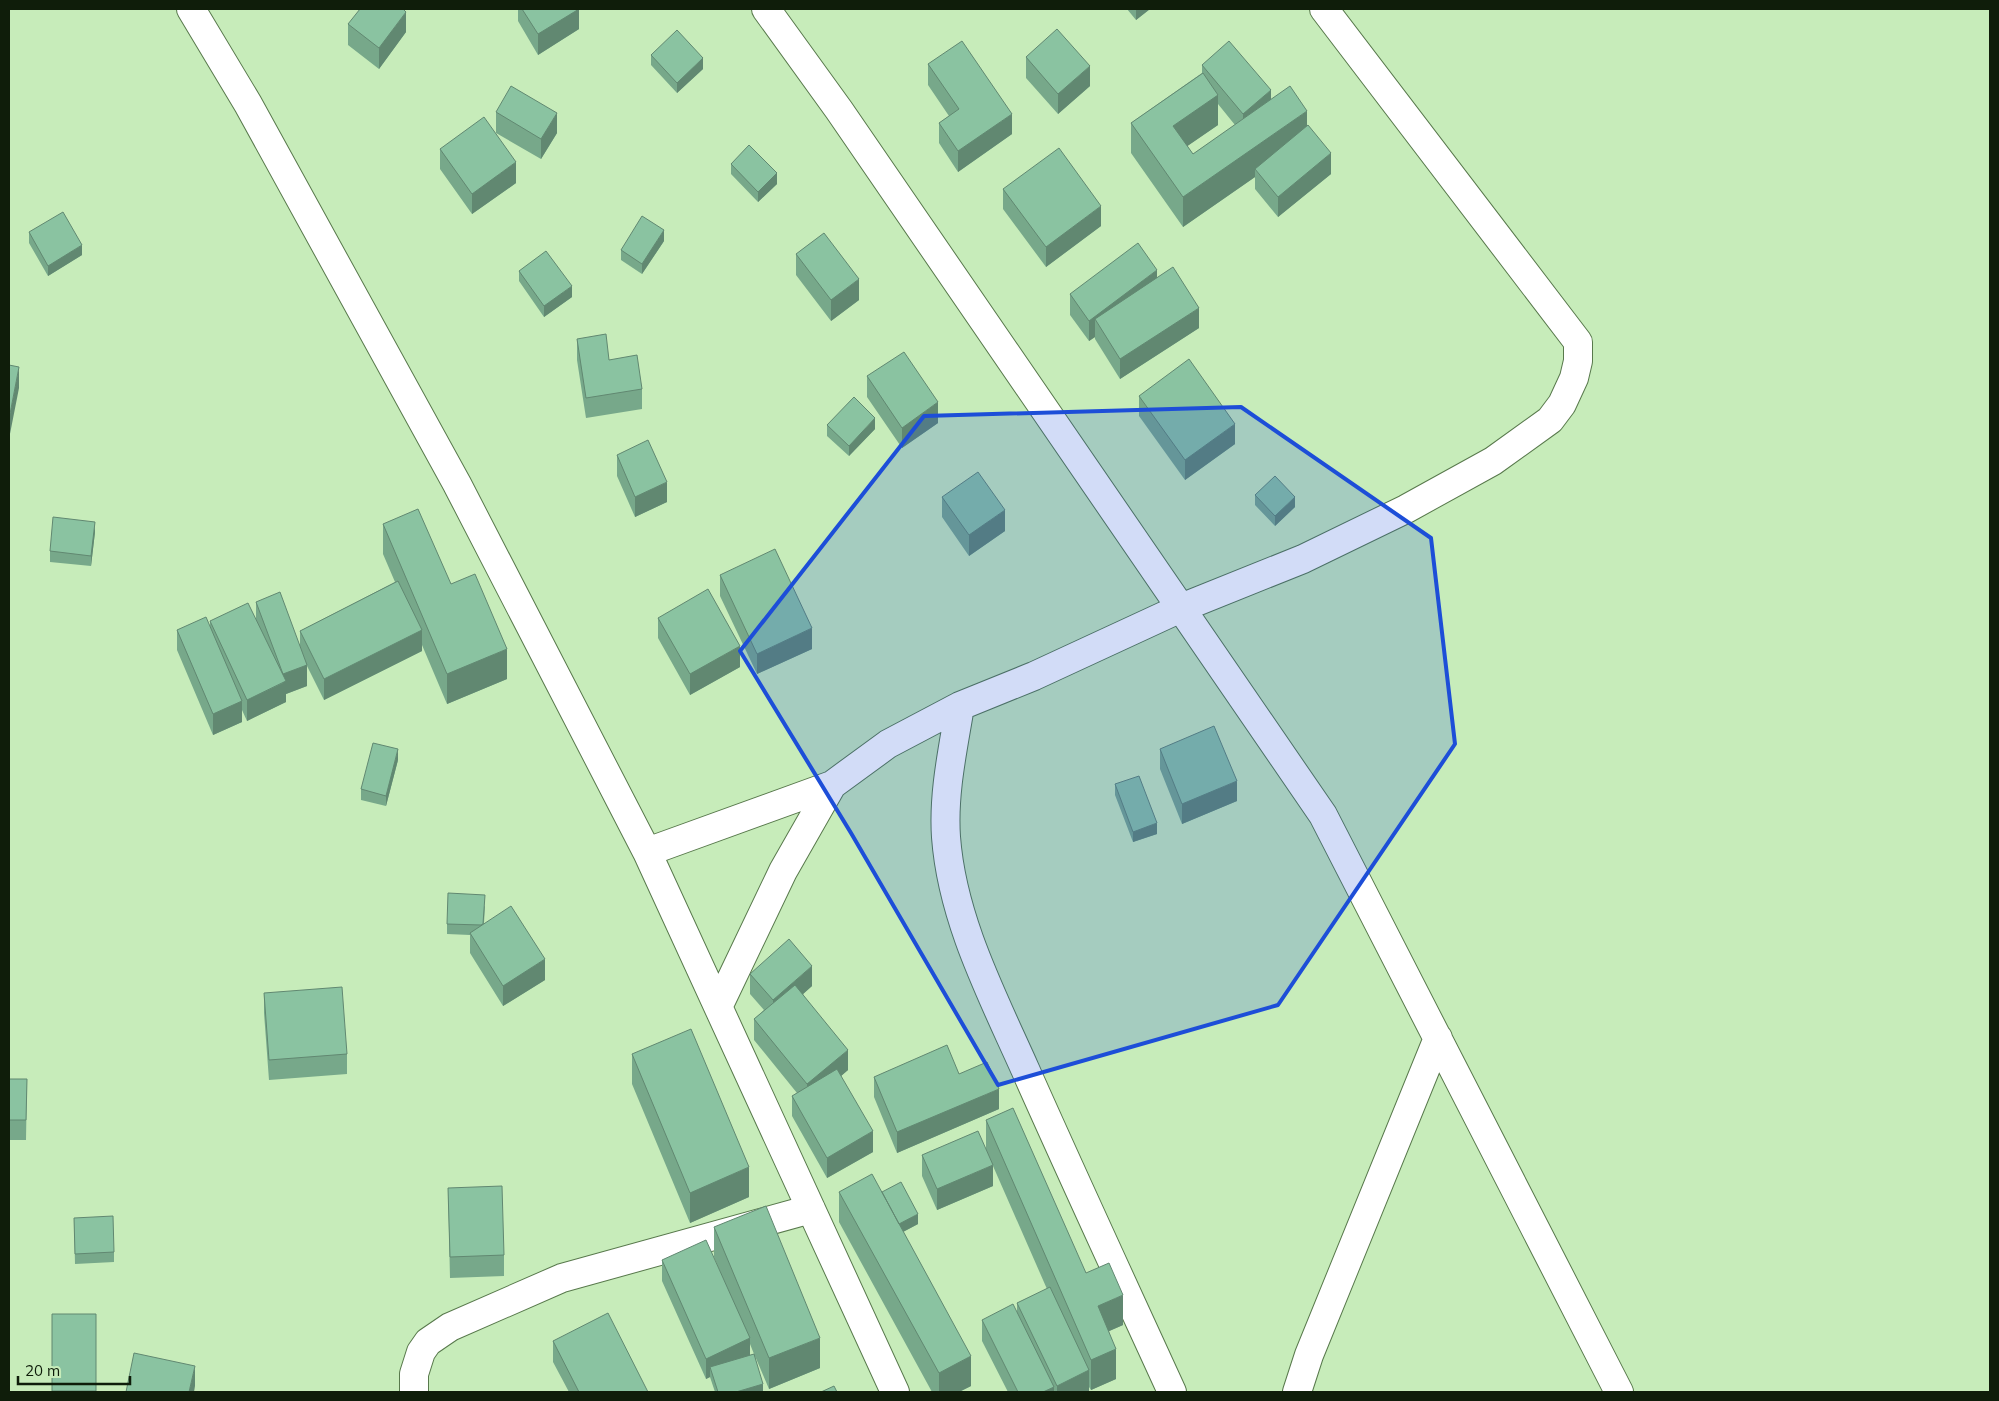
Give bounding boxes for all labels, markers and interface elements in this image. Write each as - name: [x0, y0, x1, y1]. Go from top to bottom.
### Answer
- scale bar: [18, 1354, 130, 1386]
- text: 20 m: [25, 1361, 60, 1380]

